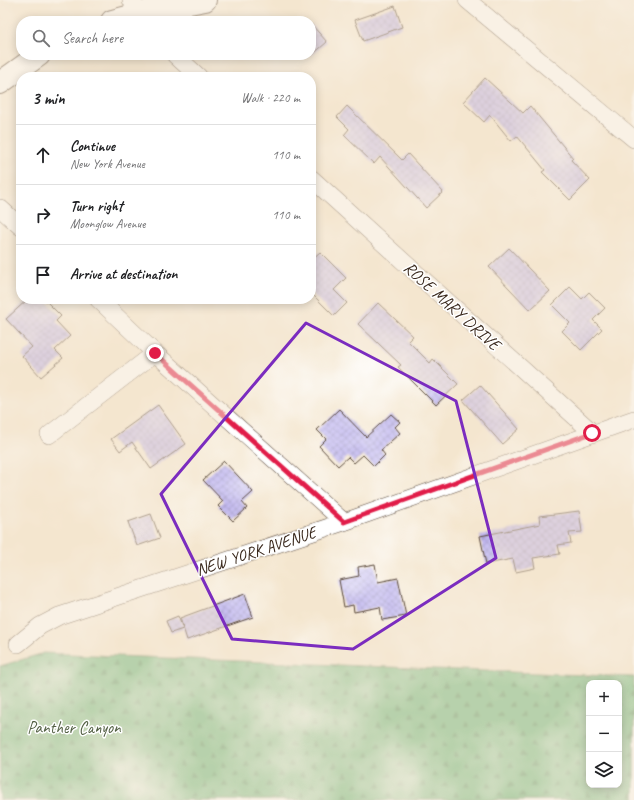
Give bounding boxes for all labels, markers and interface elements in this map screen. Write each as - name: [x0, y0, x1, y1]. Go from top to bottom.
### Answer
- search box: [16, 16, 316, 60]
- icon: search: [30, 27, 52, 49]
- text: Search here: [62, 29, 123, 48]
- text: 3 min: [32, 88, 65, 109]
- text: Walk · 220 m: [241, 90, 300, 106]
- text: Continue: [70, 137, 115, 156]
- icon: ahead: [32, 144, 54, 166]
- text: 110 m: [272, 147, 300, 163]
- text: New York Avenue: [70, 156, 145, 172]
- text: Turn right: [70, 197, 123, 216]
- icon: right: [32, 204, 54, 226]
- text: 110 m: [272, 207, 300, 223]
- text: Moonglow Avenue: [70, 216, 146, 232]
- street label: ROSE MARY DRIVE: [399, 257, 507, 357]
- icon: arrive: [32, 264, 54, 286]
- text: Arrive at destination: [70, 265, 177, 284]
- route end: [146, 344, 164, 362]
- route start: [583, 424, 601, 442]
- street label: NEW YORK AVENUE: [193, 521, 321, 580]
- map controls: [586, 680, 622, 788]
- button: +: [586, 680, 622, 716]
- button: −: [586, 716, 622, 752]
- park label: Panther Canyon: [27, 717, 122, 738]
- button: layers: [586, 752, 622, 788]

